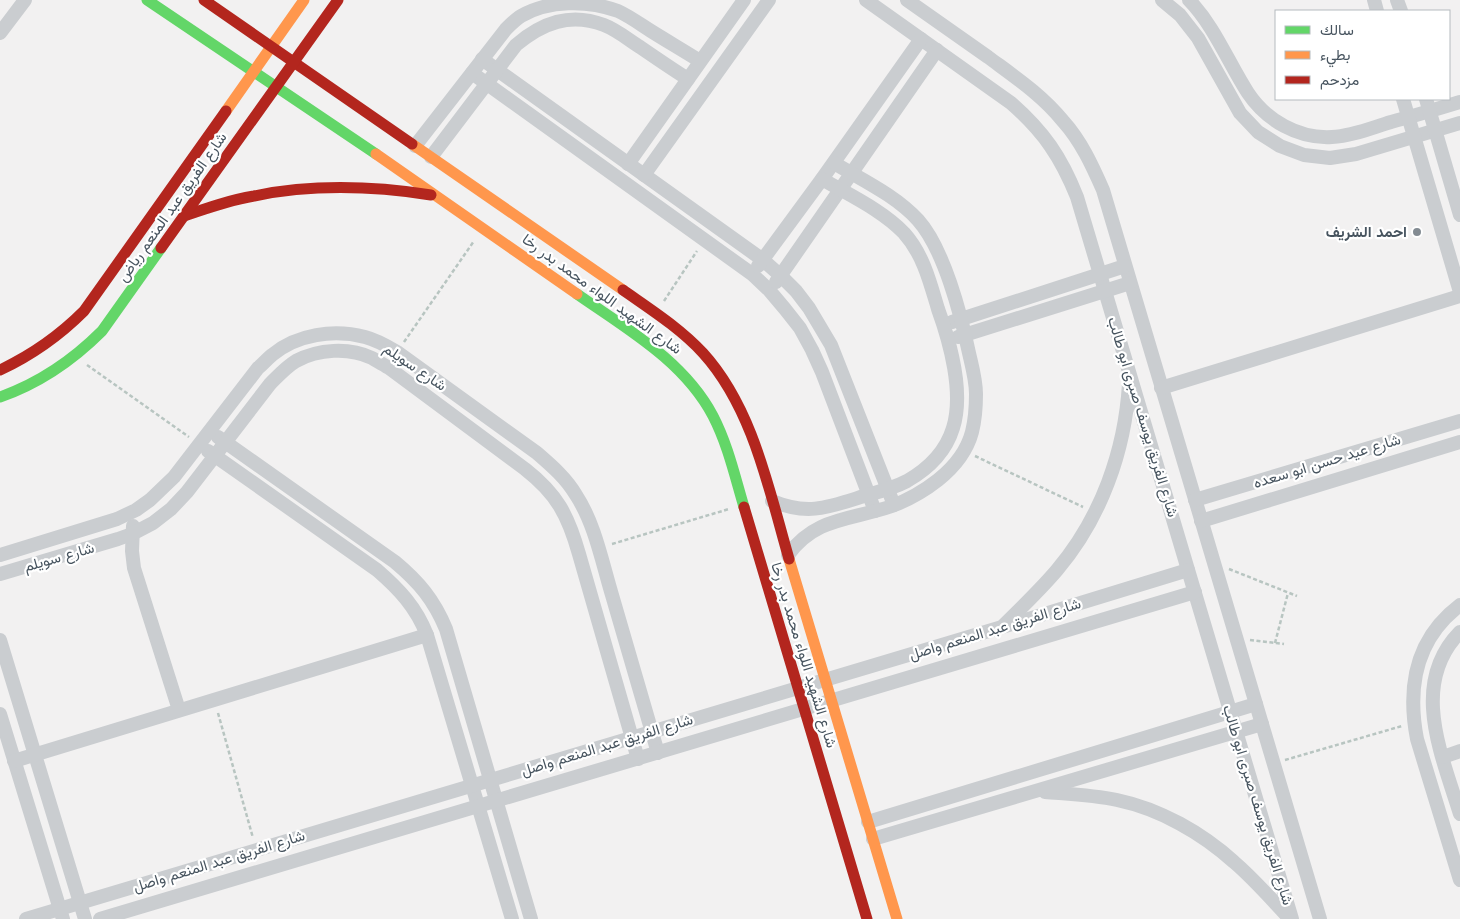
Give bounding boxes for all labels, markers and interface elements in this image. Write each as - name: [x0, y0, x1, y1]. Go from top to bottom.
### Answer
- legend: [1275, 10, 1450, 100]
- text: سالك: [1320, 19, 1354, 41]
- text: بطيء: [1320, 44, 1350, 68]
- text: مزدحم: [1320, 69, 1359, 91]
- street label: شارع الفريق عبد المنعم رياض: [112, 127, 232, 286]
- place label: احمد الشريف: [1326, 221, 1407, 243]
- marker: احمد الشريف: [1411, 226, 1423, 238]
- street label: شارع الشهيد اللواء محمد بدر رخا: [517, 228, 687, 360]
- street label: شارع الفريق يوسف صبرى ابو طالب: [1102, 314, 1184, 520]
- street label: شارع سويلم: [379, 338, 451, 396]
- street label: شارع عيد حسن ابو سعده: [1251, 428, 1403, 494]
- street label: شارع سويلم: [21, 536, 97, 578]
- street label: شارع الشهيد اللواء محمد بدر رخا: [765, 559, 843, 751]
- street label: شارع الفريق عبد المنعم واصل: [906, 592, 1084, 666]
- street label: شارع الفريق يوسف صبرى ابو طالب: [1217, 702, 1299, 908]
- street label: شارع الفريق عبد المنعم واصل: [518, 708, 696, 782]
- street label: شارع الفريق عبد المنعم واصل: [130, 824, 308, 898]

